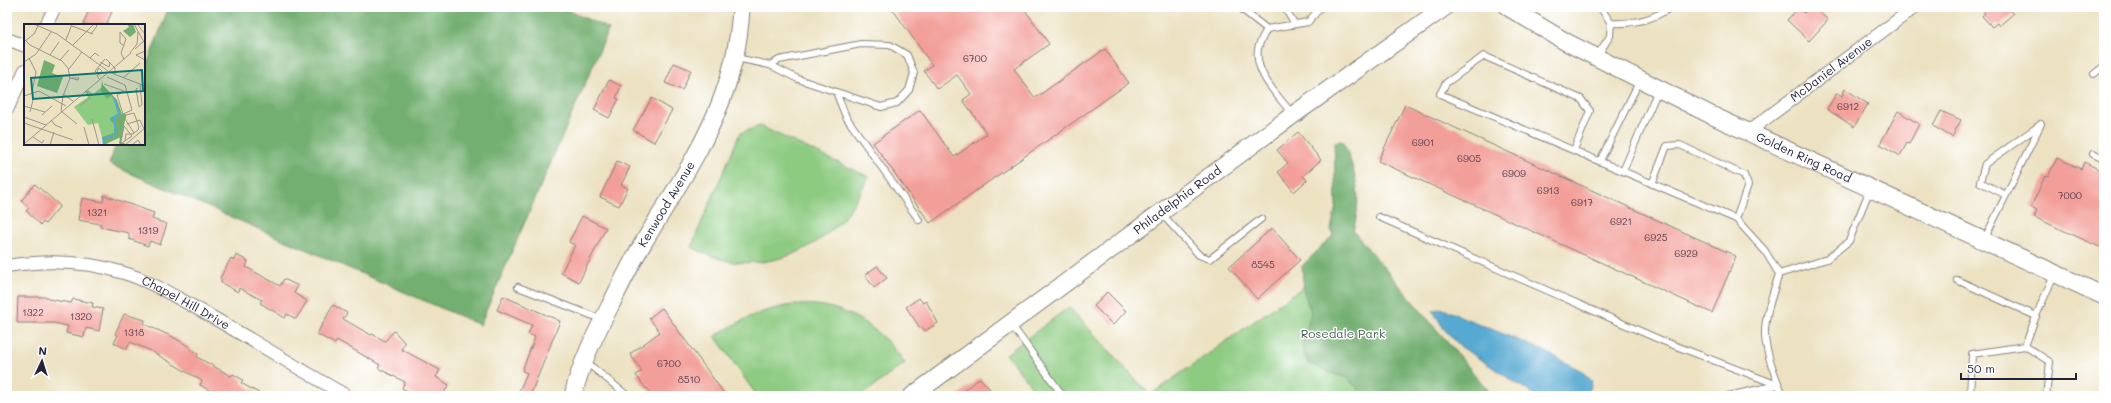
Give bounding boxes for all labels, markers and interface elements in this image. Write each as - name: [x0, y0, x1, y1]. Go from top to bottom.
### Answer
- inset map: [24, 24, 145, 145]
- street label: McDaniel Avenue: [1786, 33, 1875, 105]
- house number: 6700: [963, 51, 987, 65]
- house number: 6912: [1837, 99, 1859, 113]
- street label: Golden Ring Road: [1754, 128, 1855, 186]
- house number: 6901: [1412, 135, 1434, 149]
- house number: 6905: [1457, 151, 1481, 165]
- street label: Kenwood Avenue: [634, 158, 698, 250]
- street label: Philadelphia Road: [1130, 161, 1225, 237]
- house number: 6909: [1502, 166, 1526, 180]
- house number: 6913: [1537, 183, 1559, 197]
- house number: 7000: [2058, 188, 2082, 202]
- house number: 6917: [1571, 195, 1593, 209]
- house number: 1321: [87, 205, 107, 219]
- house number: 6921: [1610, 214, 1632, 228]
- house number: 1319: [138, 223, 158, 237]
- house number: 6925: [1644, 230, 1668, 244]
- house number: 6929: [1674, 246, 1698, 260]
- house number: 8545: [1251, 257, 1275, 271]
- street label: Chapel Hill Drive: [139, 272, 233, 333]
- house number: 1322: [22, 305, 44, 319]
- house number: 1320: [70, 309, 92, 323]
- house number: 1318: [124, 325, 144, 339]
- park label: Rosedale Park: [1301, 325, 1385, 341]
- north arrow: [22, 341, 62, 381]
- text: N: [38, 343, 47, 358]
- scale bar: [1961, 355, 2076, 381]
- house number: 6700: [657, 356, 681, 370]
- text: 50 m: [1967, 360, 1995, 376]
- house number: 8510: [678, 372, 700, 386]

